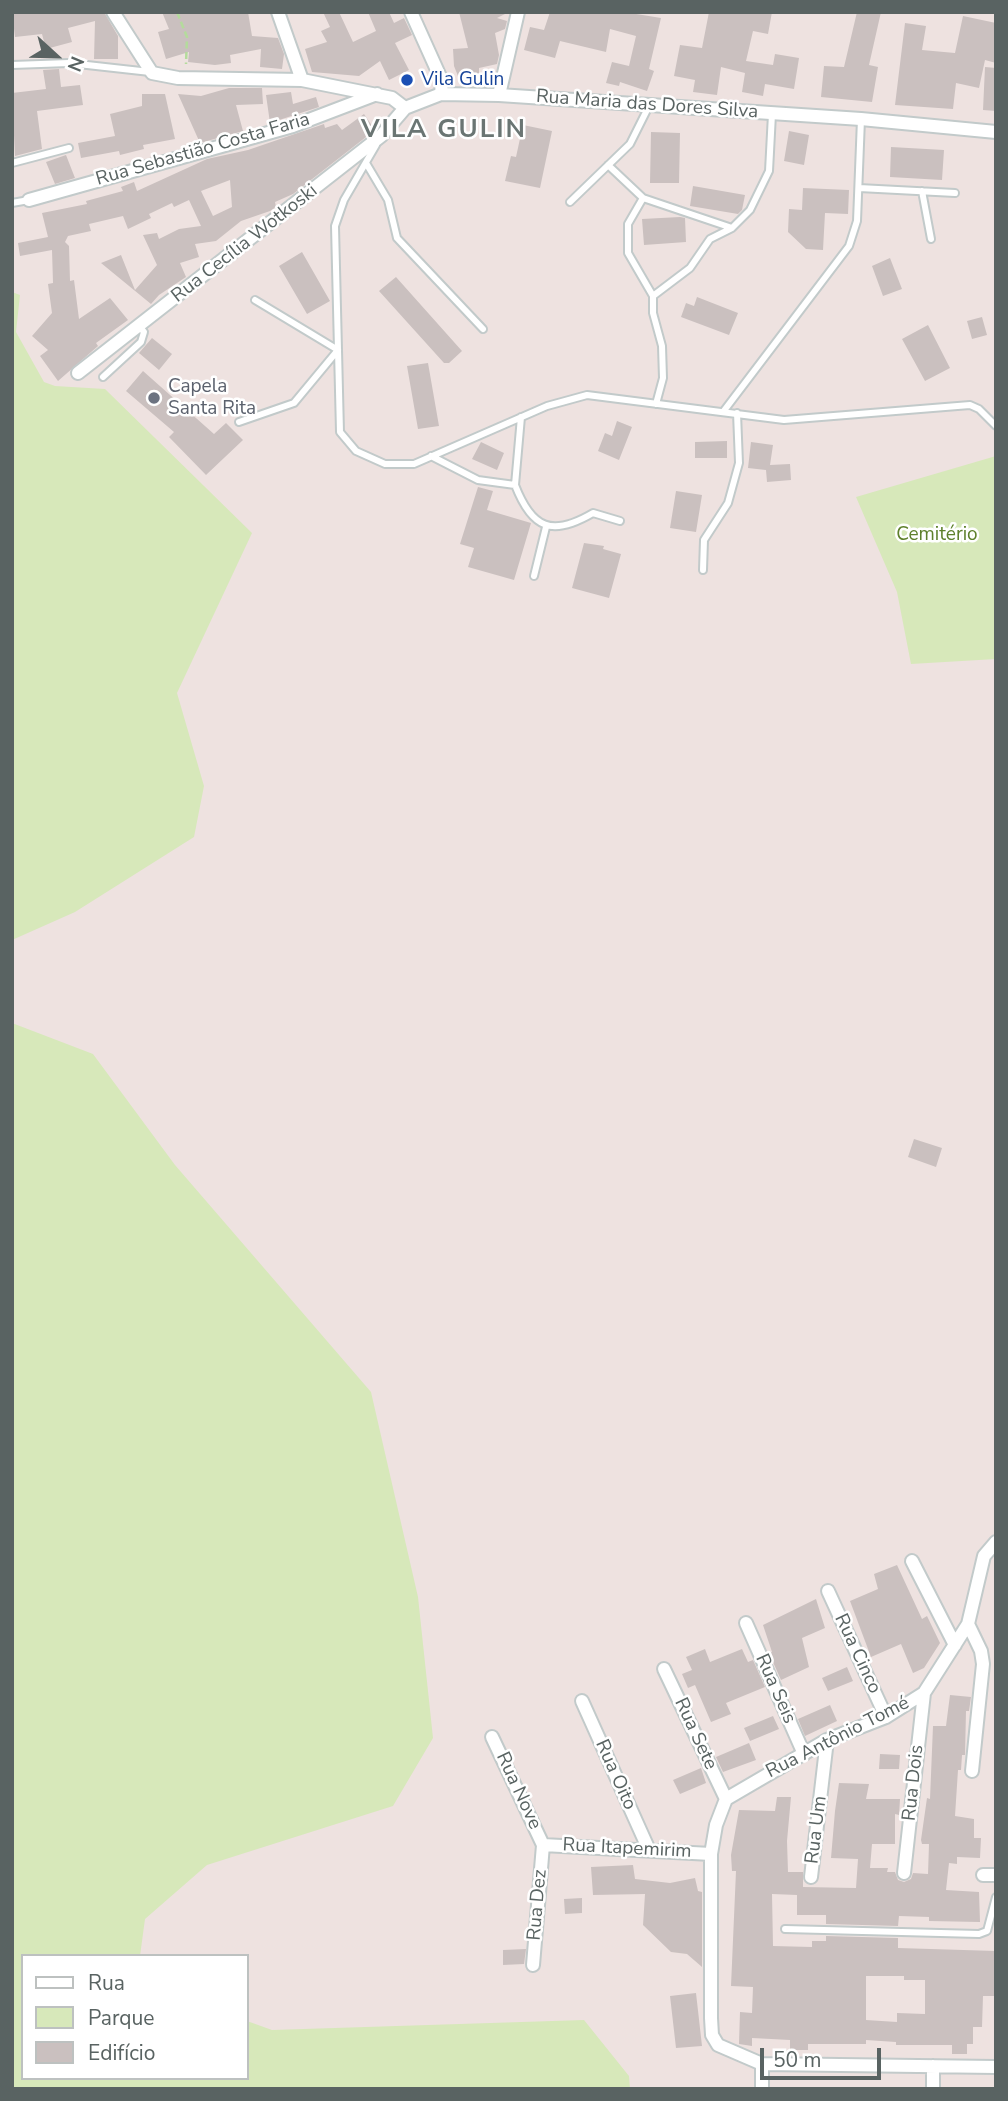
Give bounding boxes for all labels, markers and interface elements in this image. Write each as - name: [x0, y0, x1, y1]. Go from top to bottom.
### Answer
- north arrow: [21, 21, 91, 91]
- text: N: [61, 52, 90, 75]
- place label: Vila Gulin: [421, 69, 504, 91]
- marker: Vila Gulin: [399, 72, 415, 88]
- street label: Rua Maria das Dores Silva: [535, 86, 759, 124]
- street label: Rua Sebastião Costa Faria: [93, 109, 313, 191]
- district label: VILA GULIN: [362, 115, 526, 147]
- street label: Rua Cecília Wotkoski: [168, 180, 322, 308]
- place label: Capela Santa Rita: [168, 376, 256, 420]
- marker: Capela Santa Rita: [146, 390, 162, 406]
- park label: Cemitério: [896, 524, 978, 546]
- street label: Rua Cinco: [829, 1610, 885, 1698]
- street label: Rua Seis: [750, 1651, 800, 1727]
- street label: Rua Antônio Tomé: [763, 1692, 913, 1784]
- street label: Rua Sete: [668, 1694, 722, 1774]
- street label: Rua Oito: [589, 1736, 641, 1814]
- street label: Rua Dois: [899, 1744, 929, 1822]
- street label: Rua Nove: [490, 1749, 546, 1833]
- street label: Rua Um: [802, 1795, 832, 1865]
- street label: Rua Itapemirim: [562, 1834, 692, 1864]
- street label: Rua Dez: [524, 1869, 552, 1941]
- legend: [21, 1954, 248, 2080]
- text: Rua: [88, 1969, 125, 1997]
- text: Parque: [88, 2004, 155, 2032]
- scale bar: [763, 2035, 884, 2078]
- text: Edifício: [88, 2039, 155, 2067]
- text: 50 m: [773, 2046, 822, 2074]

